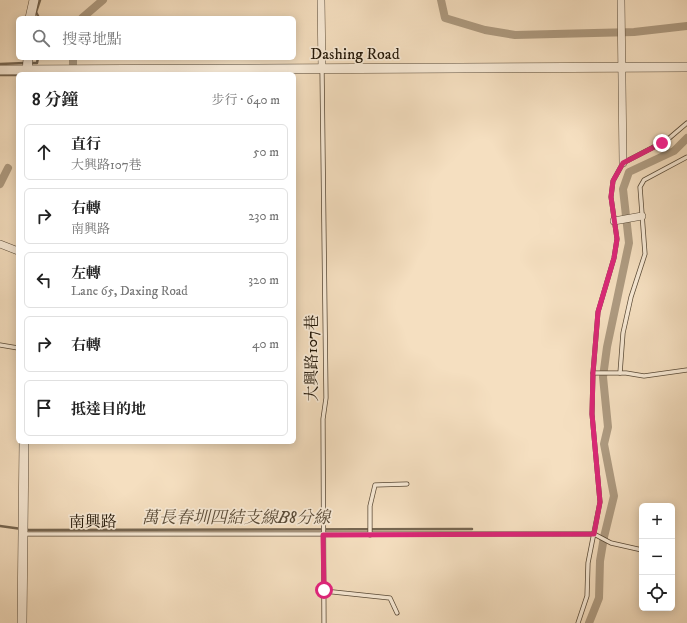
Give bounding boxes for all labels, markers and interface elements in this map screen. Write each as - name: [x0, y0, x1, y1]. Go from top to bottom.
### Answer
- search box: [16, 16, 296, 60]
- icon: search: [30, 27, 52, 49]
- text: 搜尋地點: [62, 30, 122, 49]
- street label: Dashing Road: [310, 44, 400, 64]
- text: 8 分鐘: [32, 89, 78, 111]
- text: 步行 · 640 m: [211, 92, 280, 108]
- route end: [653, 134, 671, 152]
- text: 直行: [71, 135, 101, 154]
- icon: ahead: [33, 141, 55, 163]
- text: 50 m: [253, 144, 279, 160]
- text: 大興路107巷: [71, 157, 142, 173]
- text: 右轉: [71, 199, 101, 218]
- icon: right: [33, 205, 55, 227]
- text: 230 m: [248, 208, 279, 224]
- text: 南興路: [71, 221, 110, 237]
- text: 左轉: [71, 264, 101, 283]
- icon: left: [33, 269, 55, 291]
- text: 320 m: [248, 272, 279, 288]
- text: Lane 65, Daxing Road: [71, 283, 188, 299]
- street label: 大興路107巷: [302, 315, 322, 401]
- icon: right: [33, 333, 55, 355]
- text: 右轉: [71, 336, 101, 355]
- text: 40 m: [252, 336, 279, 352]
- icon: arrive: [33, 397, 55, 419]
- text: 抵達目的地: [71, 400, 146, 419]
- map controls: [639, 503, 675, 611]
- button: +: [639, 503, 675, 539]
- water label: 萬長春圳四結支線B8分線: [142, 507, 332, 529]
- street label: 南興路: [69, 512, 117, 532]
- button: −: [639, 539, 675, 575]
- button: locate: [639, 575, 675, 611]
- route start: [315, 581, 333, 599]

